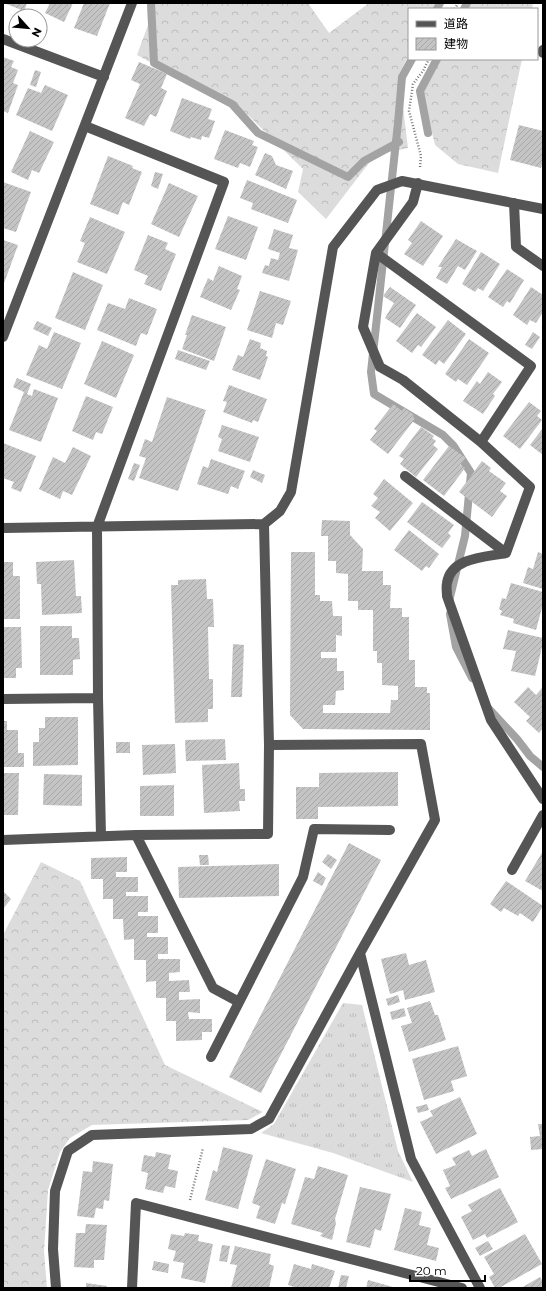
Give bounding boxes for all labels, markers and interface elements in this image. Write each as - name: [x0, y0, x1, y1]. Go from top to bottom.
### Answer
- north arrow: [8, 8, 48, 48]
- legend: [408, 8, 538, 60]
- text: 道路: [444, 16, 468, 31]
- text: N: [29, 25, 45, 40]
- text: 建物: [444, 36, 468, 51]
- scale bar: [410, 1257, 485, 1283]
- text: 20 m: [416, 1263, 447, 1278]

